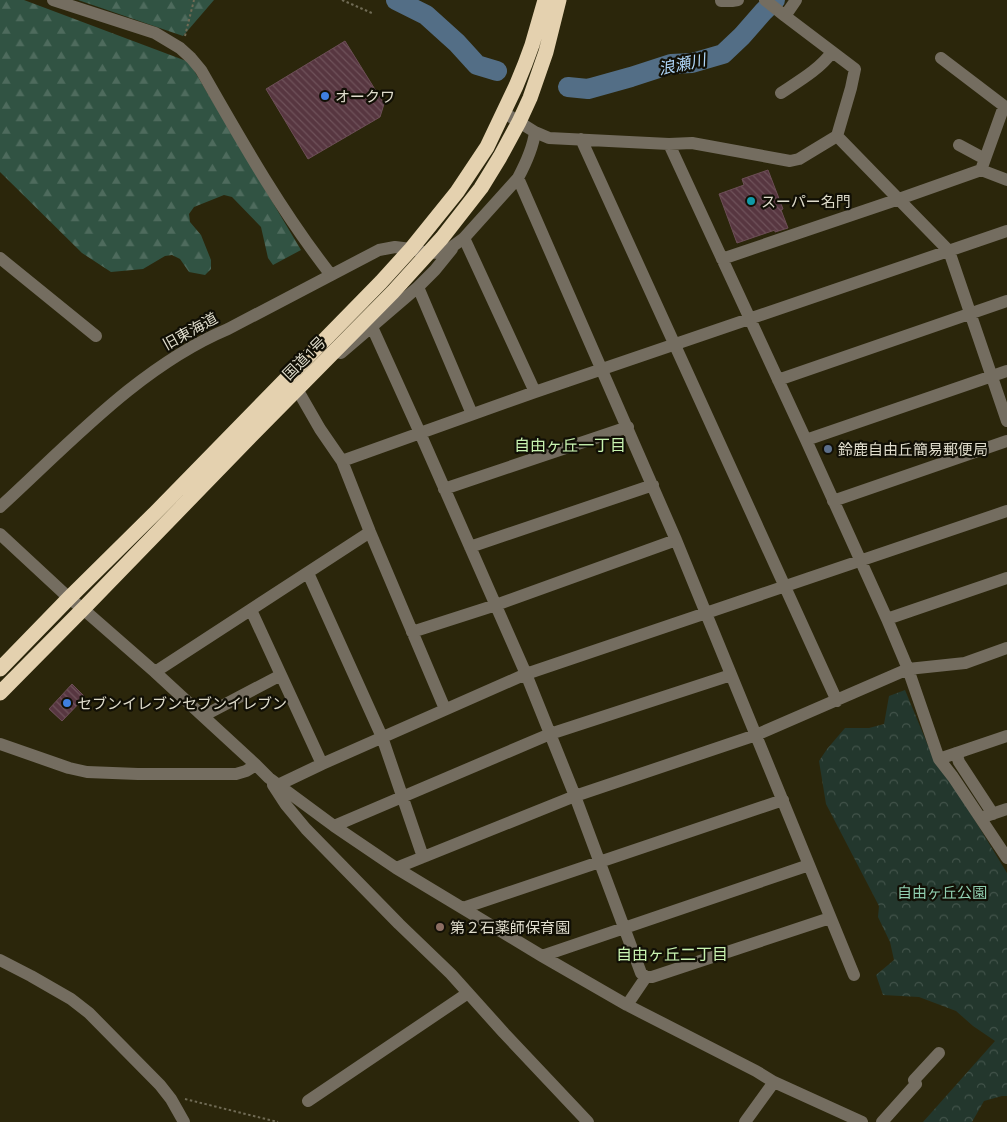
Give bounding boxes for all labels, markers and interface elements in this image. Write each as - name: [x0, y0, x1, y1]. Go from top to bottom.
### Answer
- water label: 浪瀬川: [656, 47, 710, 81]
- place label: オークワ: [335, 85, 395, 108]
- marker: オークワ: [319, 90, 331, 102]
- place label: スーパー名門: [761, 190, 851, 213]
- marker: スーパー名門: [745, 195, 757, 207]
- street label: 旧東海道: [158, 306, 222, 356]
- street label: 国道1号: [277, 331, 331, 385]
- district label: 自由ヶ丘一丁目: [514, 433, 626, 457]
- place label: 鈴鹿自由丘簡易郵便局: [838, 438, 988, 461]
- marker: 鈴鹿自由丘簡易郵便局: [822, 443, 834, 455]
- place label: セブンイレブンセブンイレブン: [77, 692, 287, 715]
- marker: セブンイレブンセブンイレブン: [61, 697, 73, 709]
- park label: 自由ヶ丘公園: [897, 881, 987, 904]
- place label: 第２石薬師保育園: [450, 916, 570, 939]
- marker: 第２石薬師保育園: [434, 921, 446, 933]
- district label: 自由ヶ丘二丁目: [616, 942, 728, 966]

